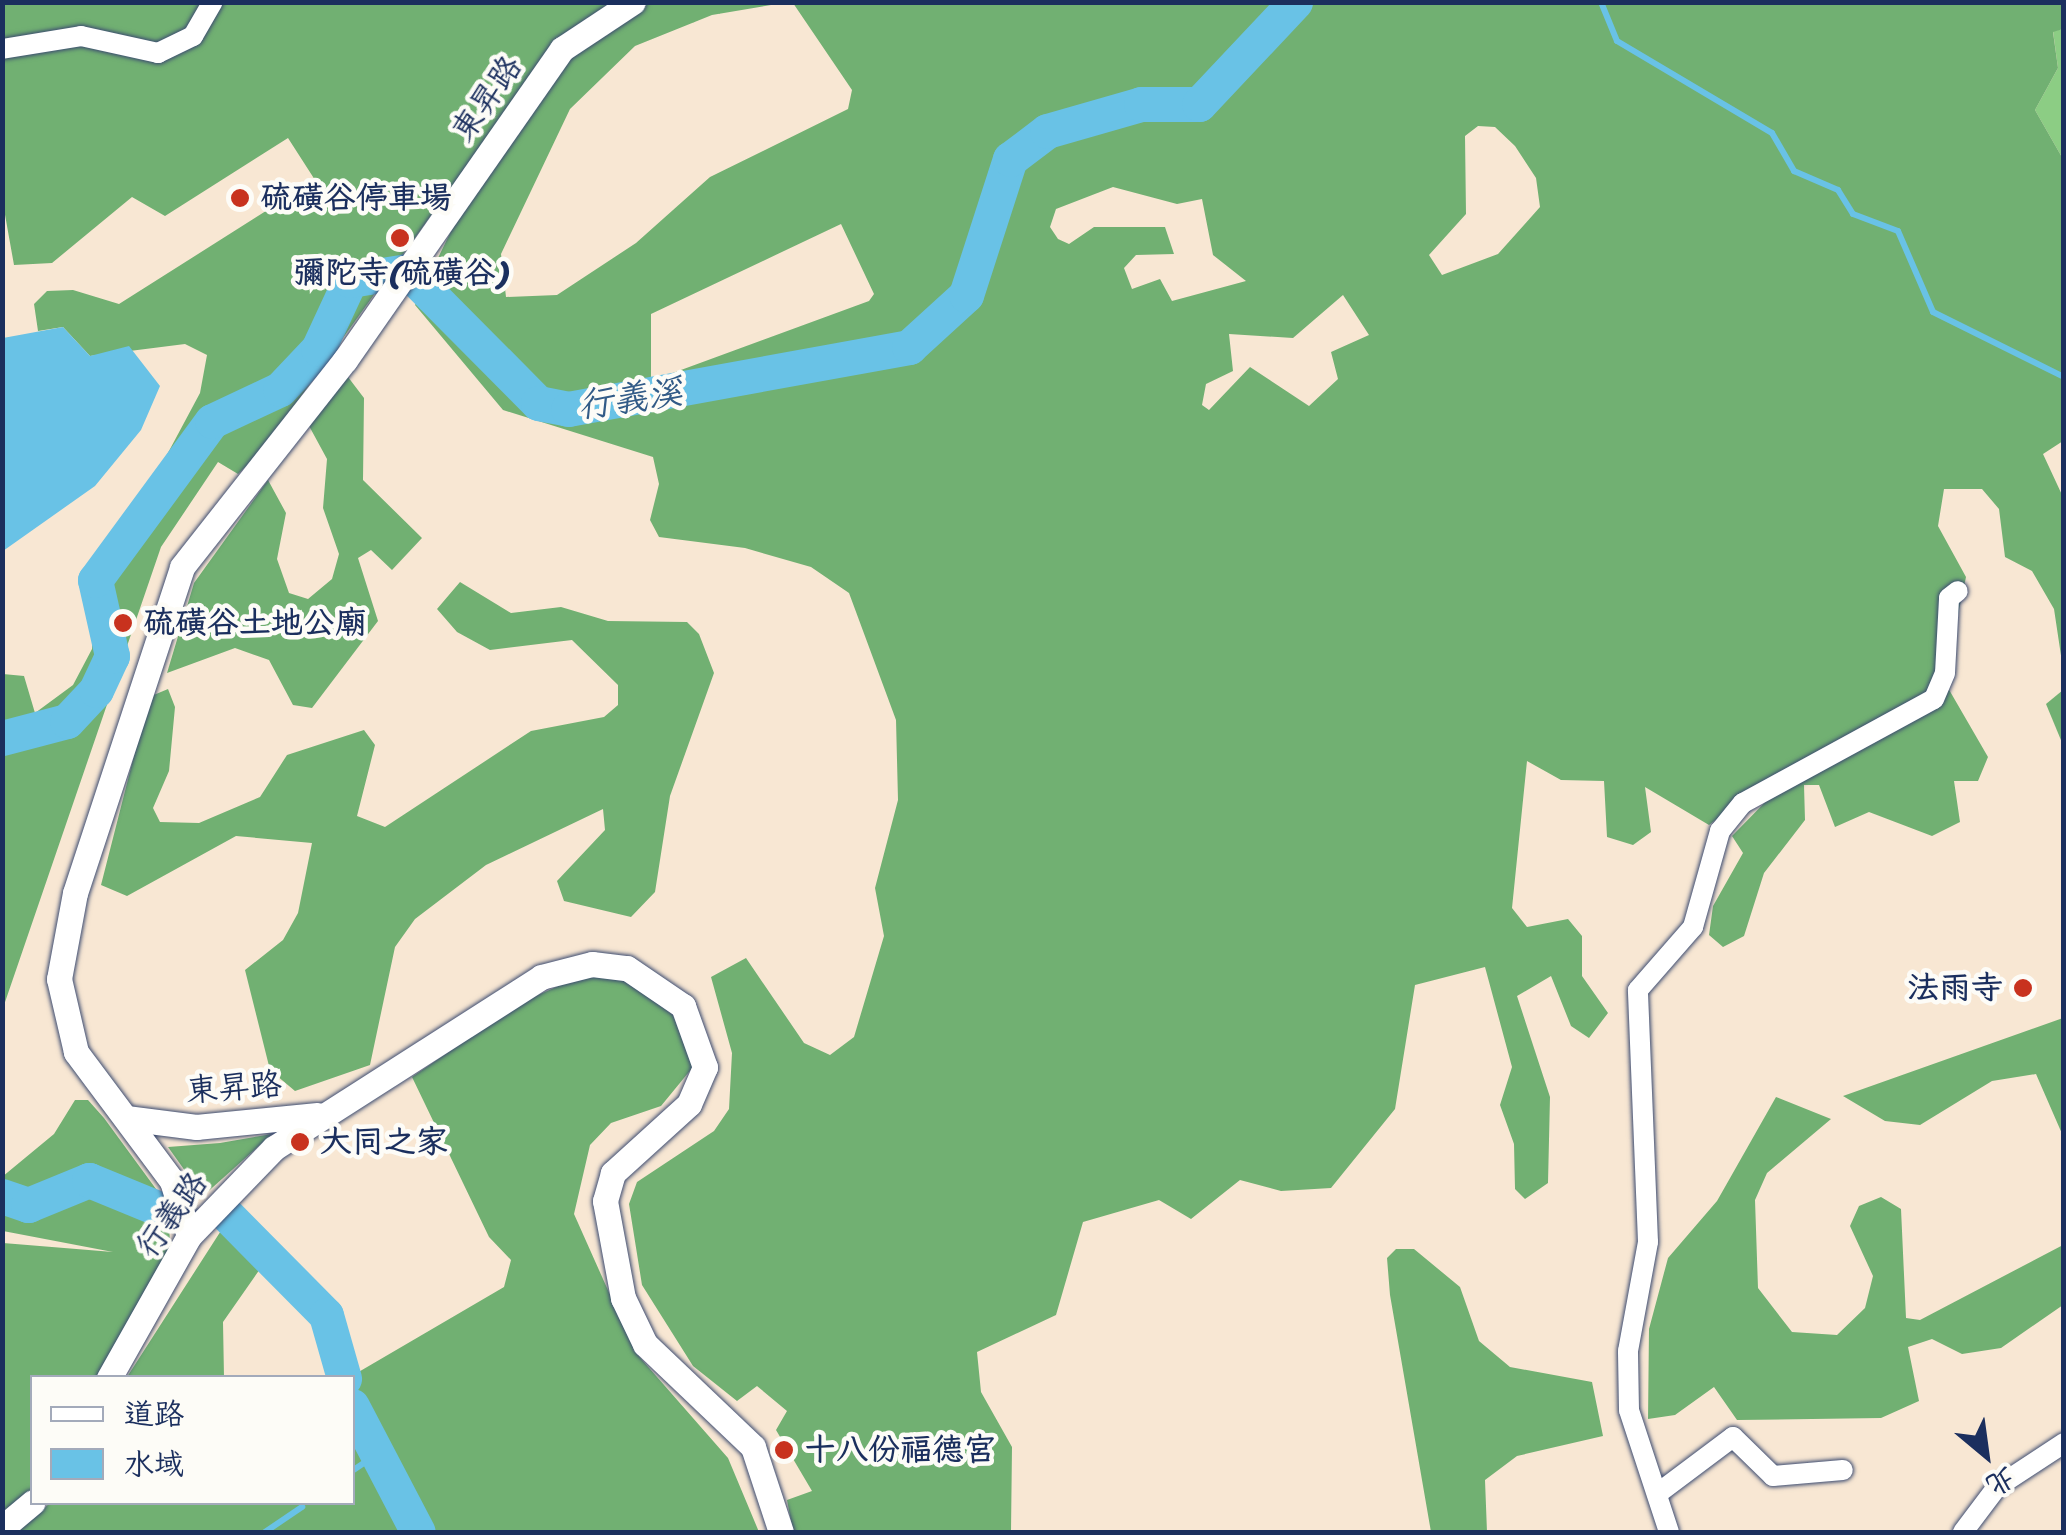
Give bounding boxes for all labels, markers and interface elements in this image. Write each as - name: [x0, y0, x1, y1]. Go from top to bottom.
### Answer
- street label: 東昇路: [444, 49, 530, 149]
- place label: 硫磺谷停車場: [260, 179, 452, 217]
- marker: 硫磺谷停車場: [229, 187, 251, 209]
- marker: 彌陀寺(硫磺谷): [389, 227, 411, 249]
- place label: 彌陀寺(硫磺谷): [293, 254, 507, 292]
- water label: 行義溪: [575, 370, 685, 426]
- place label: 硫磺谷土地公廟: [143, 604, 367, 642]
- marker: 硫磺谷土地公廟: [112, 612, 134, 634]
- place label: 法雨寺: [1907, 969, 2003, 1007]
- marker: 法雨寺: [2012, 977, 2034, 999]
- street label: 東昇路: [185, 1065, 283, 1111]
- place label: 大同之家: [320, 1123, 448, 1161]
- marker: 大同之家: [289, 1131, 311, 1153]
- street label: 行義路: [128, 1165, 216, 1265]
- legend: [30, 1375, 355, 1505]
- text: 道路: [124, 1387, 184, 1441]
- north arrow: [1936, 1405, 2036, 1505]
- place label: 十八份福德宮: [804, 1431, 996, 1469]
- text: 水域: [124, 1437, 184, 1491]
- marker: 十八份福德宮: [773, 1439, 795, 1461]
- text: 北: [1977, 1453, 2025, 1510]

